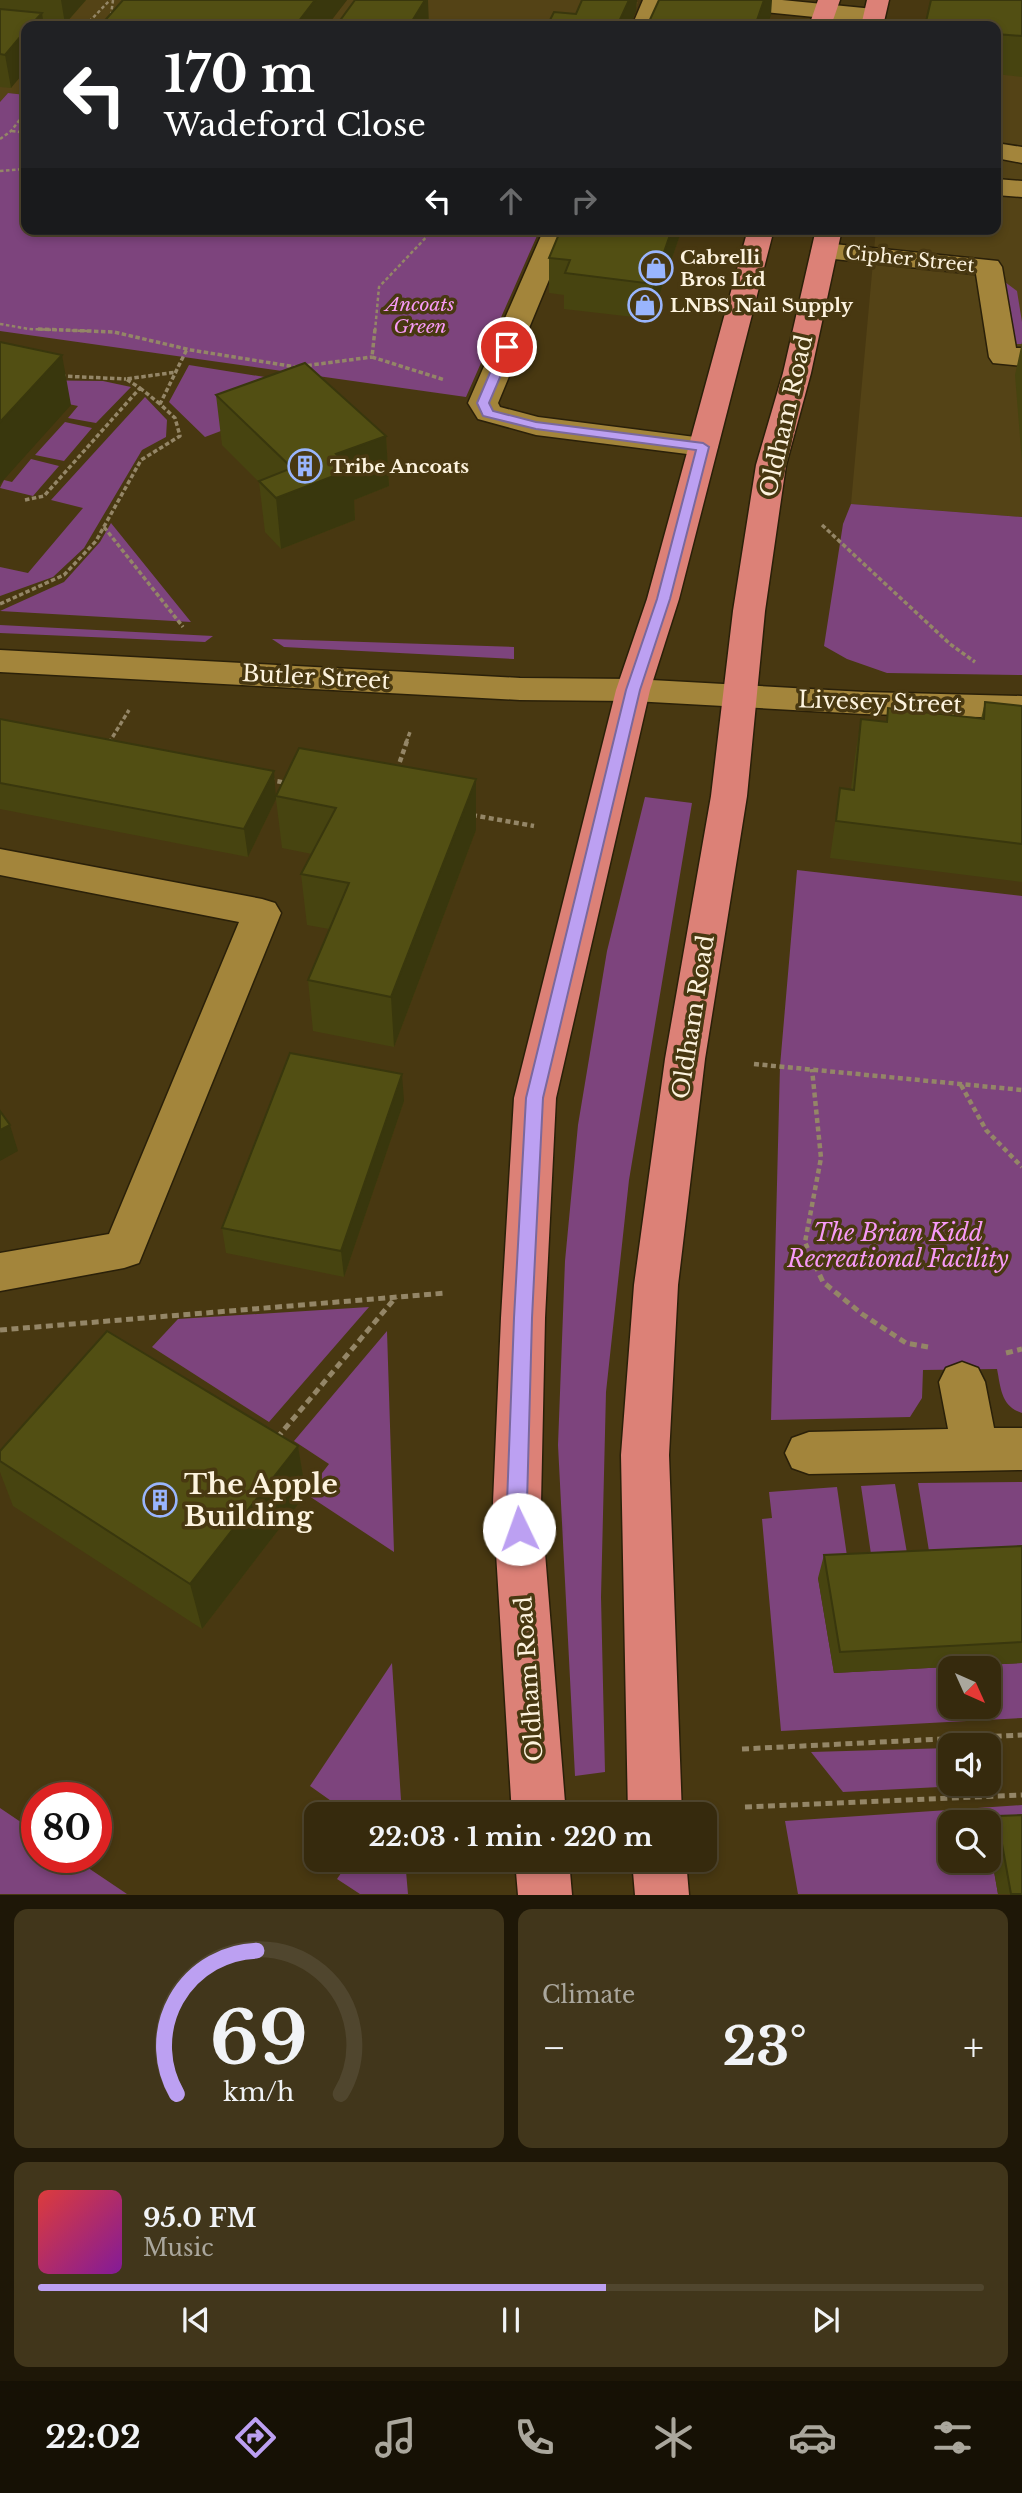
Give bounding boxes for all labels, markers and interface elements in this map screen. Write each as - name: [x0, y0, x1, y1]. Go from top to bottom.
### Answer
- text: 170 m: [164, 44, 315, 105]
- icon: left: [49, 49, 140, 140]
- text: Wadeford Close: [164, 105, 426, 145]
- icon: left: [419, 182, 457, 220]
- icon: ahead: [492, 182, 530, 220]
- icon: right: [565, 182, 603, 220]
- street label: Cipher Street: [844, 241, 977, 277]
- place label: Cabrelli Bros Ltd: [680, 246, 766, 291]
- shop icon: Cabrelli Bros Ltd: [637, 249, 675, 287]
- shop icon: LNBS Nail Supply: [626, 286, 664, 324]
- park label: Ancoats Green: [383, 293, 455, 338]
- place label: LNBS Nail Supply: [670, 294, 854, 317]
- pin: [477, 317, 537, 377]
- icon: arrive: [488, 328, 526, 366]
- street label: Oldham Road: [754, 332, 818, 500]
- building icon: Tribe Ancoats: [286, 447, 324, 485]
- place label: Tribe Ancoats: [330, 455, 469, 478]
- street label: Butler Street: [241, 659, 391, 695]
- street label: Livesey Street: [797, 685, 963, 719]
- street label: Oldham Road: [666, 933, 720, 1101]
- park label: The Brian Kidd Recreational Facility: [786, 1219, 1009, 1273]
- place label: The Apple Building: [184, 1467, 338, 1534]
- building icon: The Apple Building: [141, 1481, 179, 1519]
- position arrow: [482, 1492, 556, 1566]
- street label: Oldham Road: [509, 1595, 549, 1763]
- north arrow: [938, 1656, 1001, 1718]
- map controls: [938, 1656, 1001, 1873]
- button: sound: [938, 1733, 1001, 1796]
- speed limit sign: 80: [21, 1782, 112, 1873]
- button: search: [938, 1810, 1001, 1873]
- text: 22:03 · 1 min · 220 m: [368, 1821, 653, 1853]
- text: Climate: [542, 1981, 635, 2009]
- text: 69: [210, 1994, 308, 2085]
- text: 23°: [722, 2015, 807, 2079]
- text: −: [542, 2024, 566, 2071]
- text: +: [963, 2024, 984, 2071]
- text: km/h: [224, 2077, 294, 2108]
- text: 95.0 FM: [143, 2202, 256, 2234]
- text: Music: [143, 2234, 214, 2262]
- icon: previous: [177, 2301, 215, 2339]
- icon: pause: [492, 2301, 530, 2339]
- icon: next: [807, 2301, 845, 2339]
- icon: directions: [231, 2413, 280, 2462]
- icon: music: [371, 2413, 420, 2462]
- icon: phone: [510, 2413, 559, 2462]
- icon: climate: [649, 2413, 698, 2462]
- icon: car: [788, 2413, 837, 2462]
- icon: filters: [928, 2413, 977, 2462]
- text: 22:02: [45, 2417, 141, 2457]

